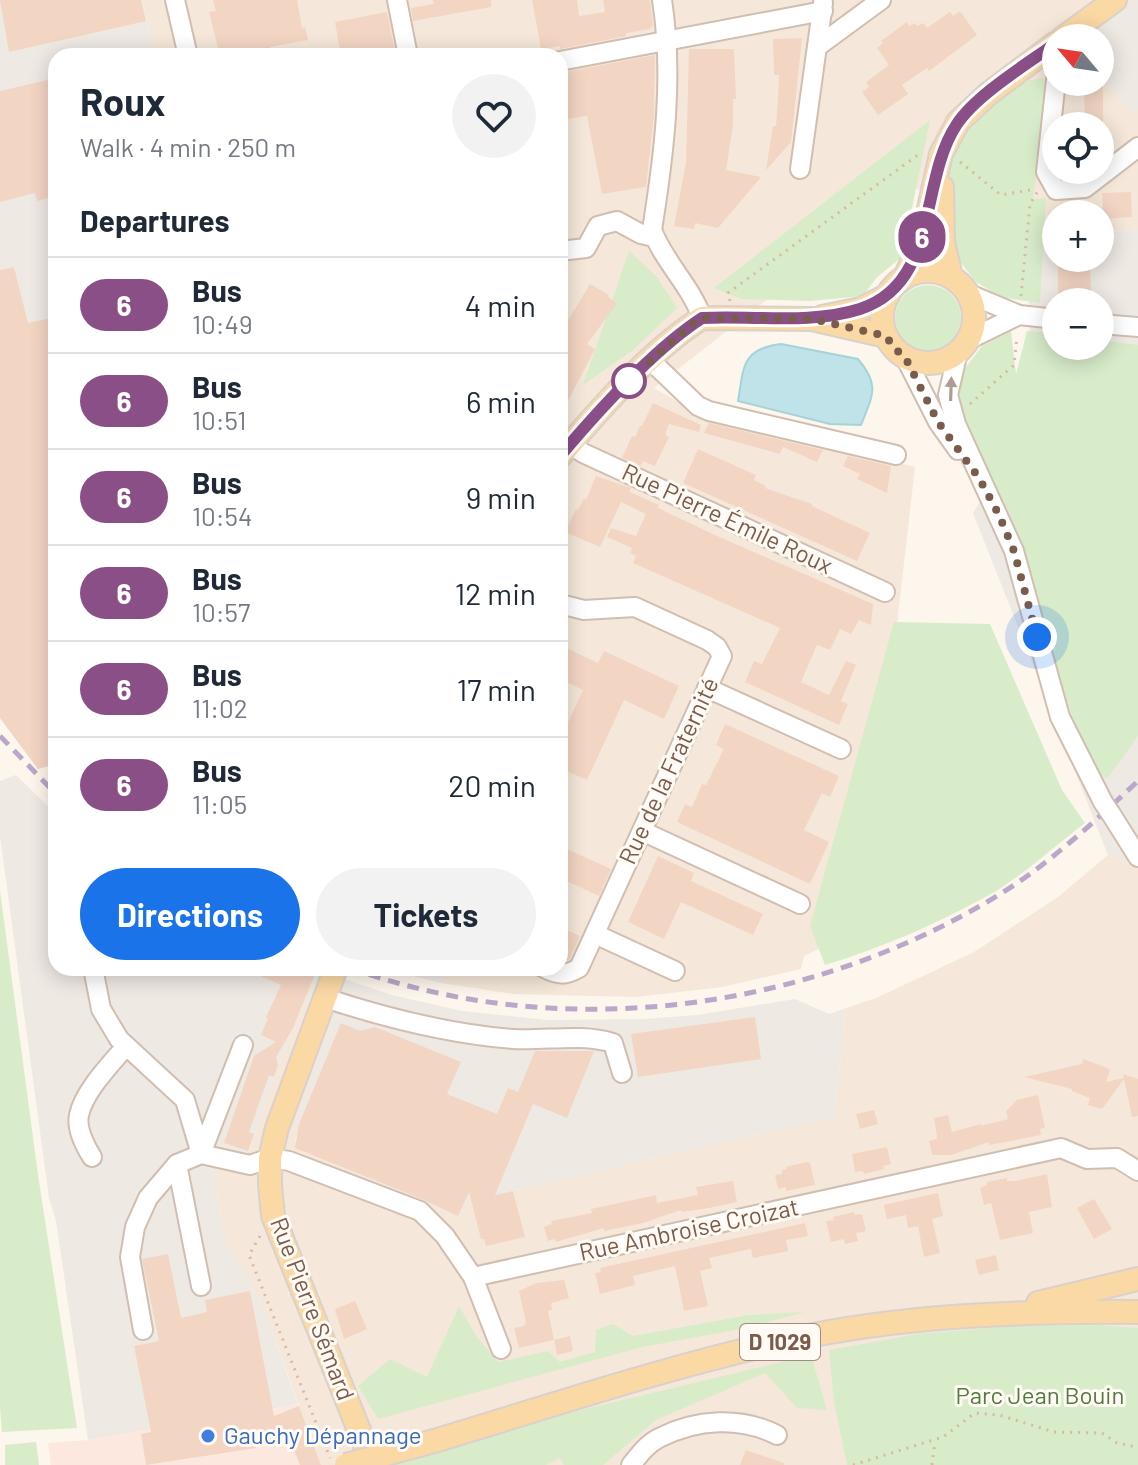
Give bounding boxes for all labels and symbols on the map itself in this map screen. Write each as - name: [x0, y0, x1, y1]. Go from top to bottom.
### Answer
- north arrow: [1042, 24, 1114, 96]
- line badge: 6: [896, 211, 948, 263]
- unlabelled marker: [612, 364, 646, 398]
- one-way arrow: [945, 376, 957, 402]
- street label: Rue Pierre Émile Roux: [618, 456, 837, 579]
- your location: [1017, 617, 1057, 657]
- street label: Rue de la Fraternité: [612, 672, 724, 868]
- street label: Rue Ambroise Croizat: [576, 1191, 801, 1266]
- street label: Rue Pierre Sémard: [265, 1213, 362, 1404]
- road number: D 1029: [740, 1324, 820, 1360]
- park label: Parc Jean Bouin: [956, 1380, 1124, 1409]
- place label: Gauchy Dépannage: [224, 1420, 422, 1449]
- marker: Gauchy Dépannage: [199, 1427, 217, 1445]

